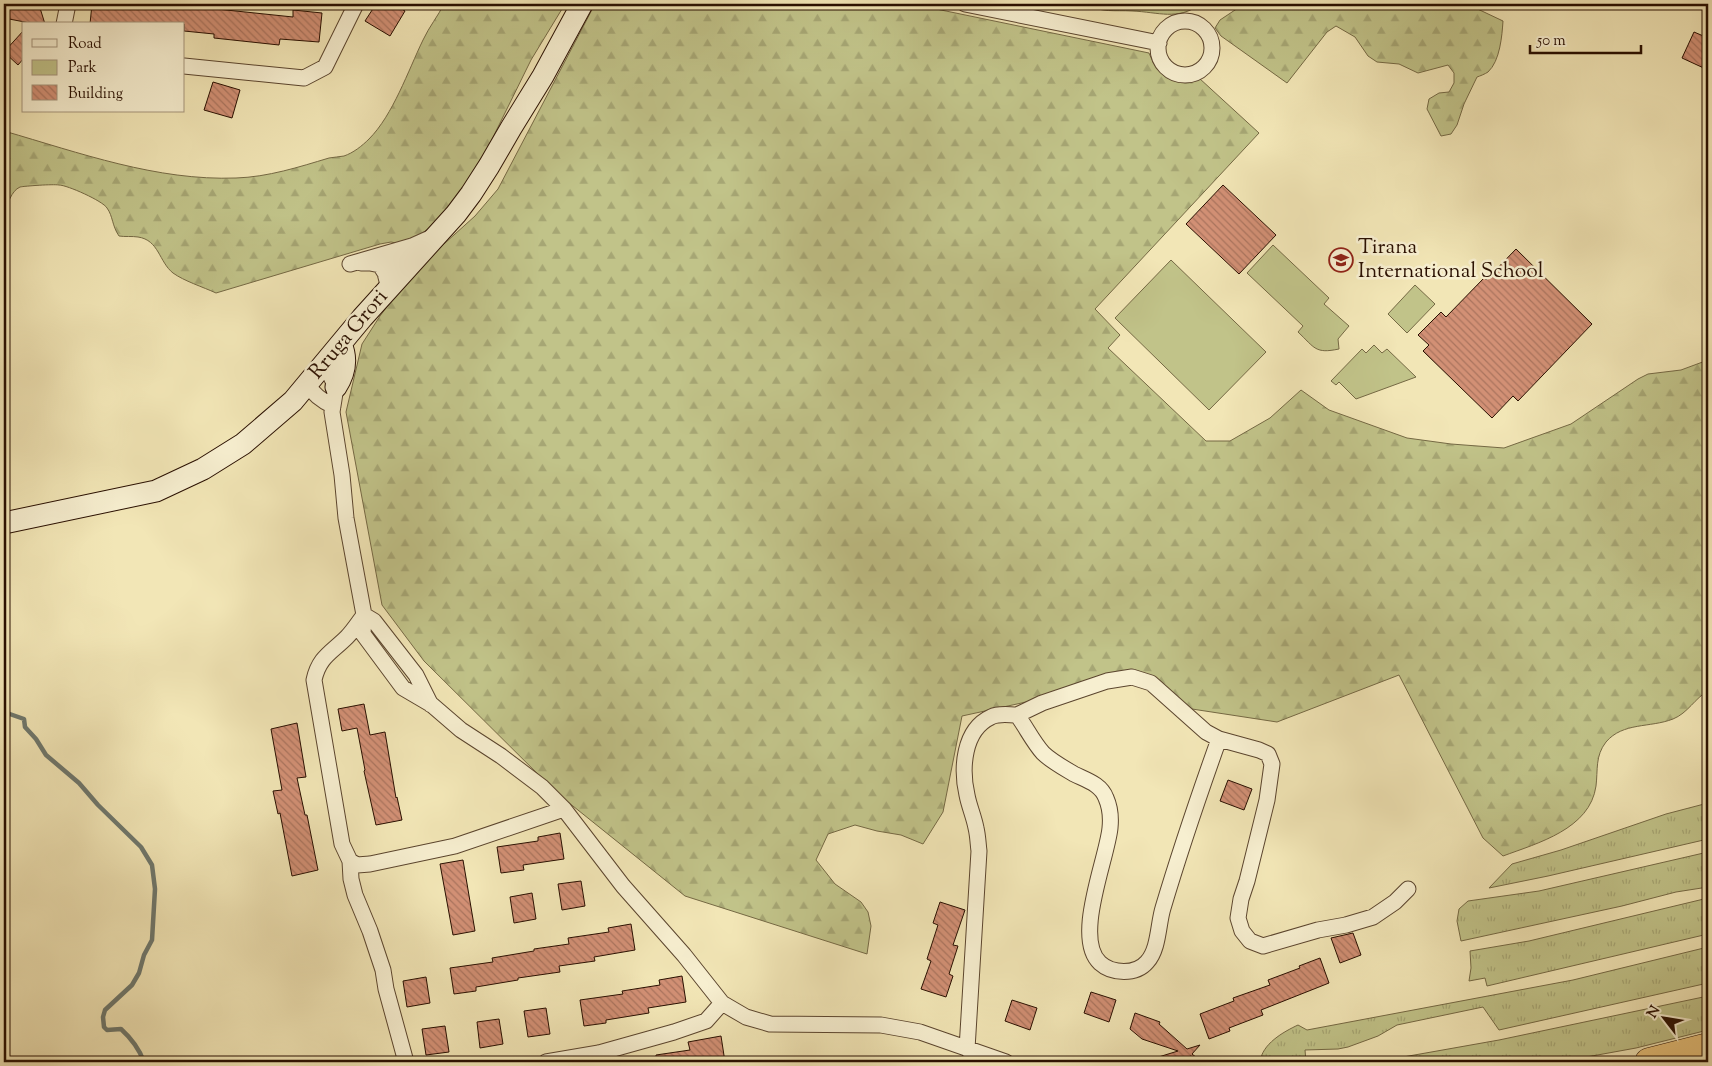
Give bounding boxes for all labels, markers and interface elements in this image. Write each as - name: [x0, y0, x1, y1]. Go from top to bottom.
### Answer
- legend: [22, 22, 185, 112]
- scale bar: [1530, 22, 1641, 54]
- text: 50 m: [1536, 31, 1566, 52]
- text: Road: [68, 34, 102, 55]
- text: Park: [68, 58, 97, 79]
- text: Building: [68, 84, 123, 105]
- place label: Tirana International School: [1358, 233, 1544, 287]
- school or university icon: Tirana International School: [1328, 247, 1354, 273]
- street label: Rruga Grori: [302, 283, 396, 387]
- north arrow: [1640, 994, 1690, 1044]
- text: N: [1643, 1002, 1666, 1022]

